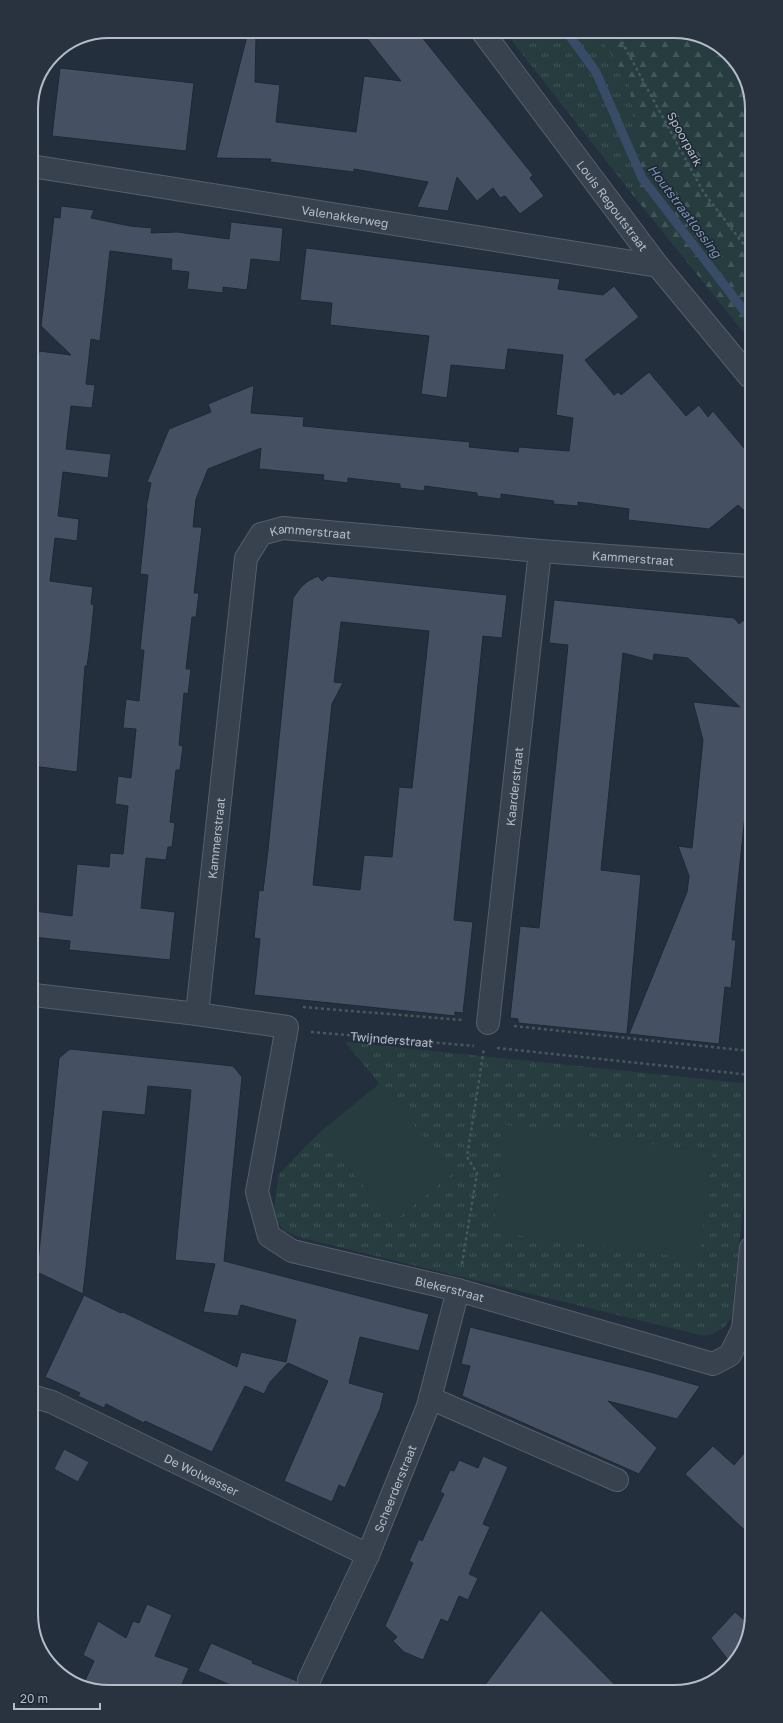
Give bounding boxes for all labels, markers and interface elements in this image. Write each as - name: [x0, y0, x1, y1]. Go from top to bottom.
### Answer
- street label: Spoorpark: [664, 109, 706, 169]
- street label: Louis Regoutstraat: [574, 157, 652, 254]
- water label: Houtstraatlossing: [645, 161, 726, 262]
- street label: Valenakkerweg: [300, 202, 390, 230]
- street label: Kammerstraat: [268, 520, 352, 542]
- street label: Kammerstraat: [592, 547, 675, 568]
- street label: Kaarderstraat: [502, 746, 526, 827]
- street label: Kammerstraat: [204, 796, 228, 880]
- street label: Twijnderstraat: [350, 1028, 434, 1050]
- street label: Blekerstraat: [414, 1273, 486, 1305]
- street label: Scheerderstraat: [370, 1442, 419, 1534]
- street label: De Wolwasser: [162, 1450, 242, 1499]
- scale bar: [14, 1685, 100, 1711]
- text: 20 m: [20, 1691, 48, 1706]

